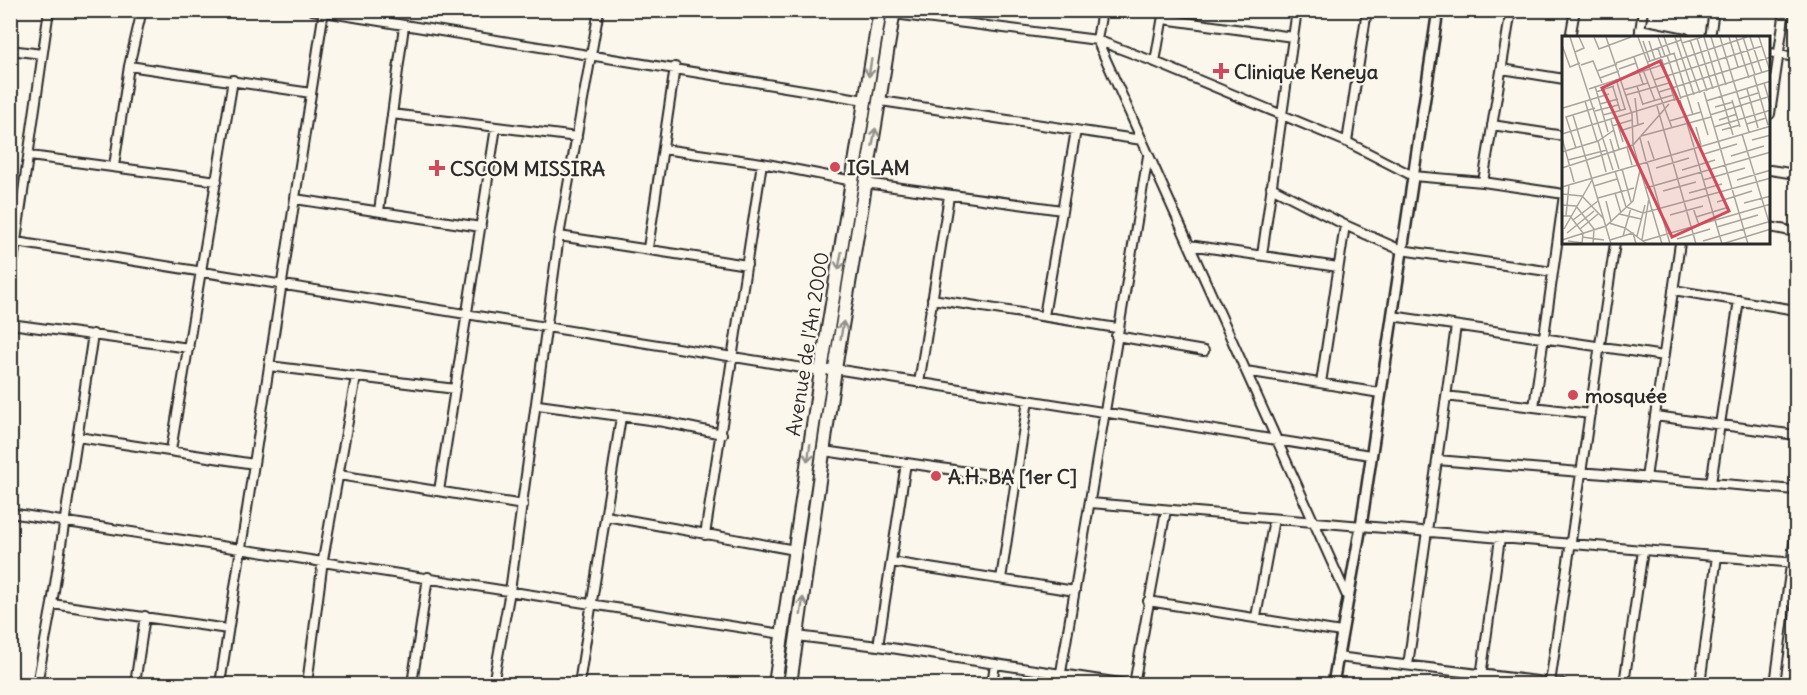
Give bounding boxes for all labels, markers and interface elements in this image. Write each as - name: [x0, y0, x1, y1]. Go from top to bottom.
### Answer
- inset map: [1562, 36, 1771, 244]
- one-way arrow: [865, 58, 876, 78]
- place label: Clinique Keneya: [1234, 59, 1379, 84]
- marker: Clinique Keneya: [1212, 62, 1230, 80]
- one-way arrow: [869, 128, 880, 148]
- place label: IGLAM: [847, 155, 910, 180]
- place label: CSCOM MISSIRA: [450, 156, 605, 181]
- marker: CSCOM MISSIRA: [428, 159, 446, 177]
- marker: IGLAM: [828, 160, 842, 174]
- street label: Avenue de l'An 2000: [780, 250, 834, 438]
- one-way arrow: [834, 250, 845, 270]
- one-way arrow: [836, 320, 847, 340]
- place label: mosquée: [1585, 383, 1667, 408]
- marker: mosquée: [1566, 388, 1580, 402]
- one-way arrow: [804, 443, 815, 463]
- place label: A.H. BA [1er C]: [948, 464, 1077, 489]
- marker: A.H. BA [1er C]: [929, 469, 943, 483]
- one-way arrow: [796, 597, 807, 616]

